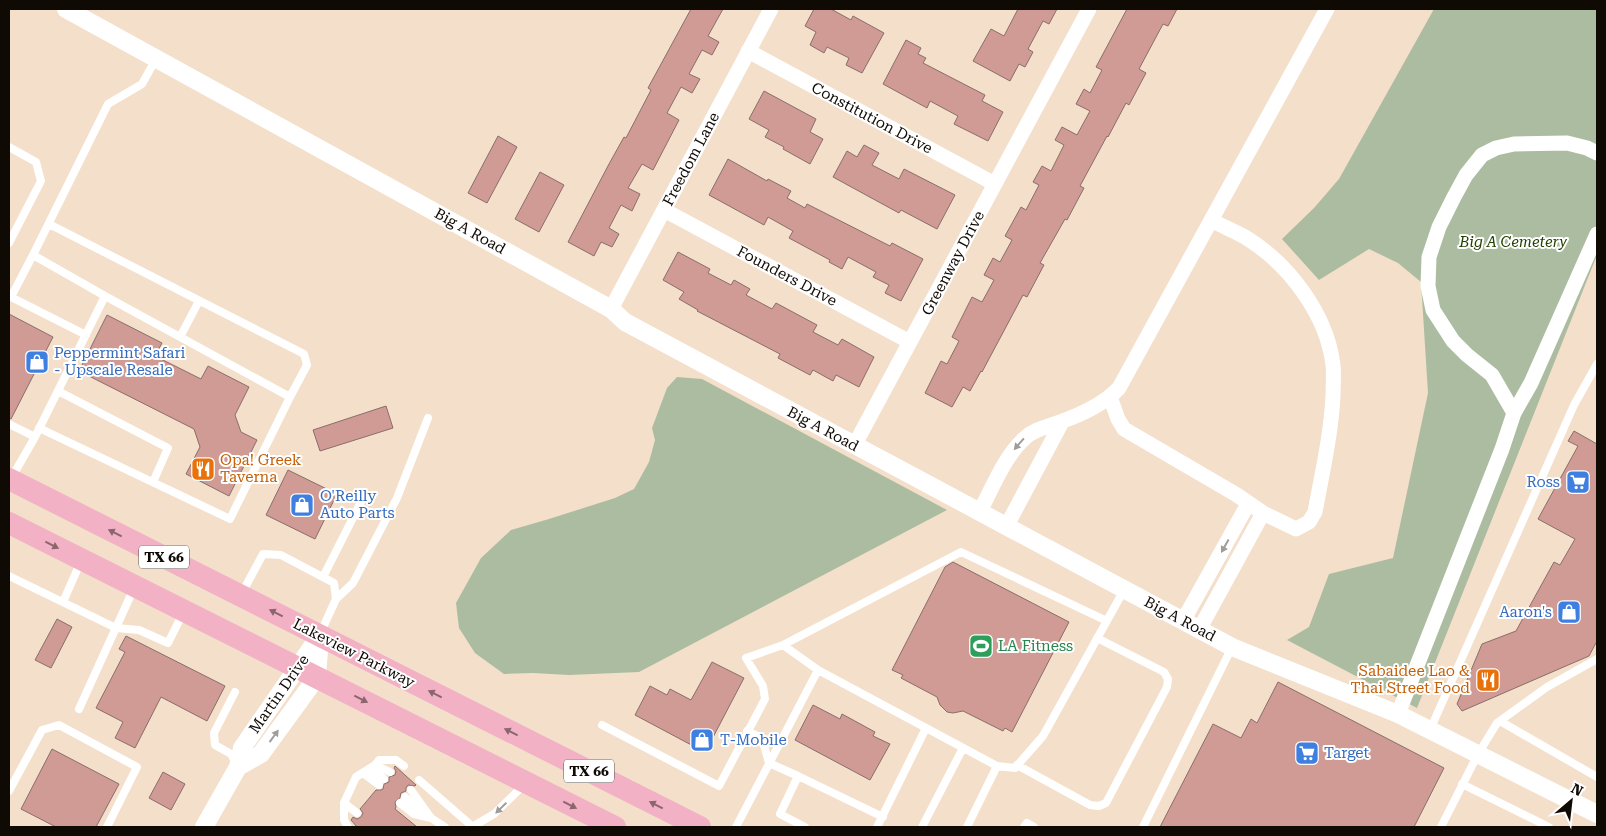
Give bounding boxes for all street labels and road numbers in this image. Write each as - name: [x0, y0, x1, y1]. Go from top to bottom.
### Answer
- street label: Constitution Drive: [808, 79, 936, 157]
- street label: Freedom Lane: [659, 109, 723, 209]
- street label: Big A Road: [431, 204, 509, 258]
- street label: Greenway Drive: [918, 208, 988, 318]
- street label: Founders Drive: [734, 242, 840, 310]
- street label: Big A Road: [784, 403, 862, 455]
- road number: TX 66: [139, 546, 189, 568]
- street label: Big A Road: [1141, 593, 1219, 645]
- street label: Lakeview Parkway: [290, 615, 418, 692]
- street label: Martin Drive: [245, 651, 313, 737]
- road number: TX 66: [564, 759, 614, 782]

